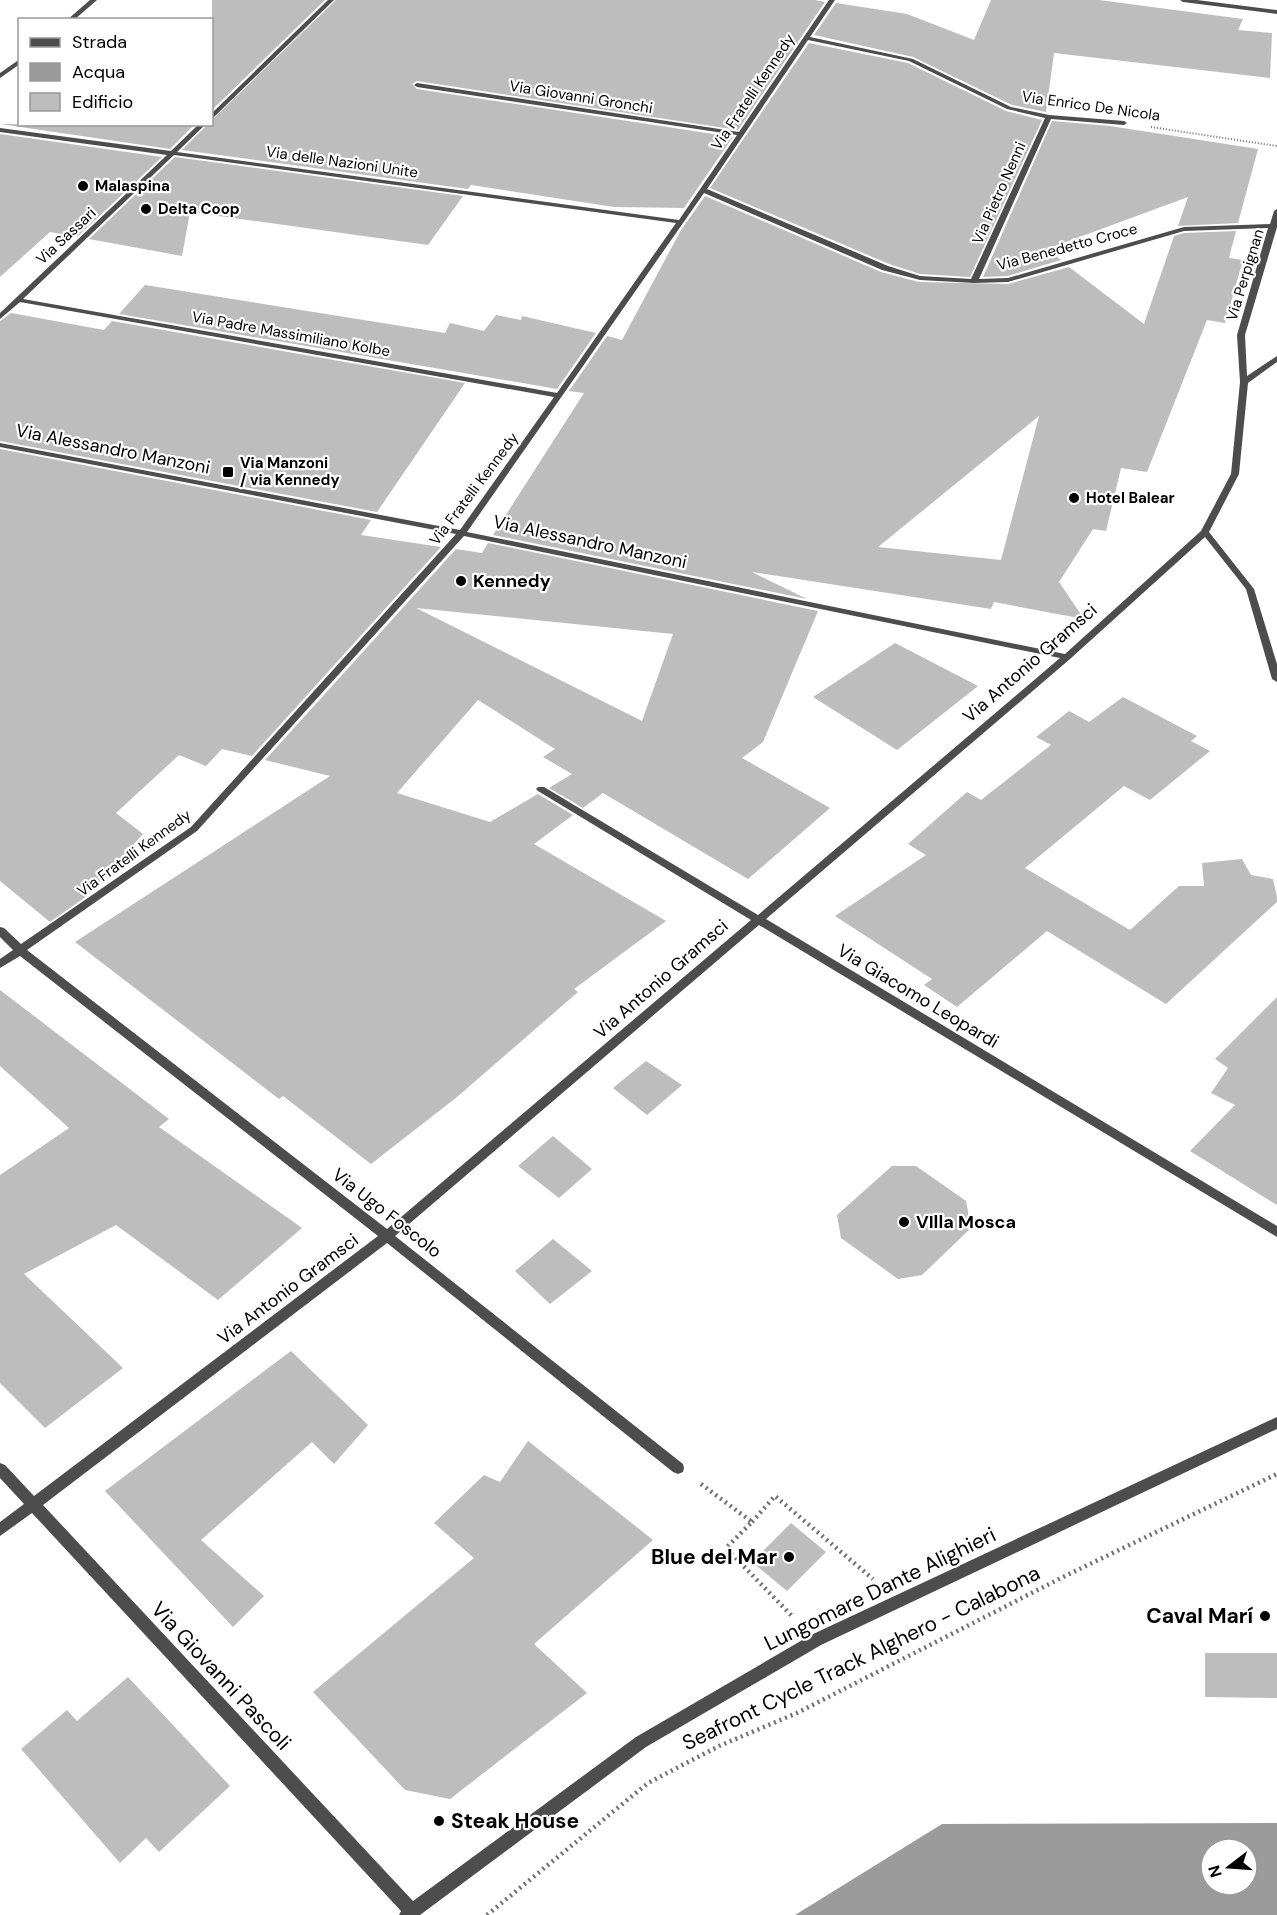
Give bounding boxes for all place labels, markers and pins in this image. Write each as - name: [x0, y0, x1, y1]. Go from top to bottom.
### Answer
- place label: Malaspina: [95, 176, 170, 196]
- marker: Malaspina: [76, 179, 90, 193]
- place label: Delta Coop: [158, 199, 240, 219]
- marker: Delta Coop: [139, 202, 153, 216]
- place label: Via Manzoni / via Kennedy: [240, 453, 339, 490]
- marker: Via Manzoni / via Kennedy: [221, 465, 235, 479]
- place label: Hotel Balear: [1086, 488, 1175, 508]
- marker: Hotel Balear: [1067, 491, 1081, 505]
- place label: Kennedy: [473, 569, 551, 593]
- marker: Kennedy: [454, 574, 468, 588]
- place label: VIlla Mosca: [916, 1210, 1016, 1234]
- marker: VIlla Mosca: [897, 1215, 911, 1229]
- place label: Blue del Mar: [651, 1543, 777, 1571]
- marker: Blue del Mar: [782, 1550, 796, 1564]
- place label: Caval Marí: [1146, 1602, 1253, 1630]
- marker: Caval Marí: [1258, 1609, 1272, 1623]
- place label: Steak House: [451, 1807, 579, 1835]
- marker: Steak House: [432, 1814, 446, 1828]

